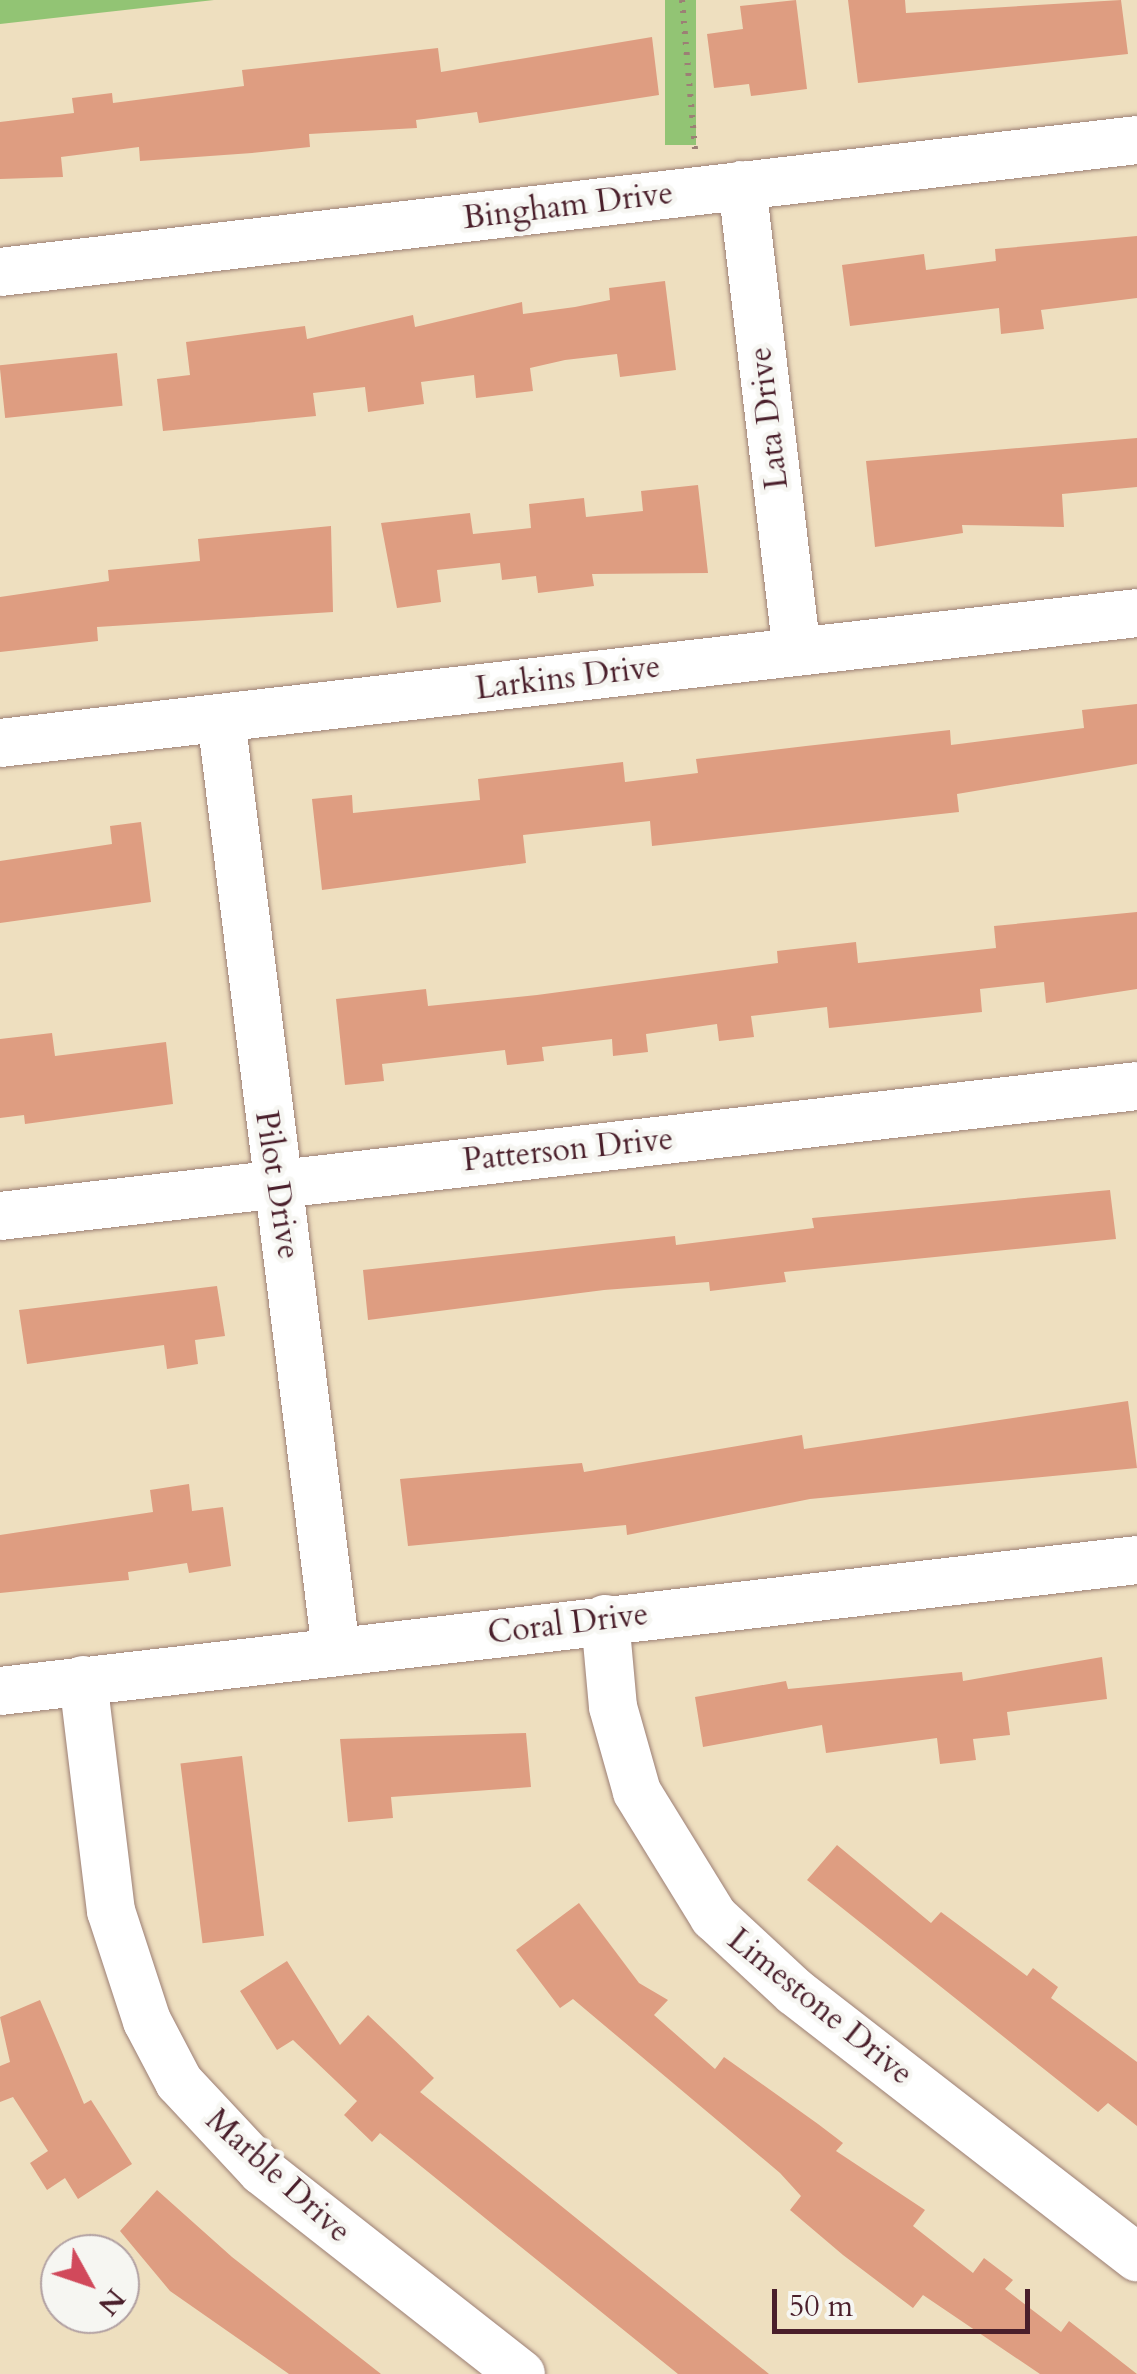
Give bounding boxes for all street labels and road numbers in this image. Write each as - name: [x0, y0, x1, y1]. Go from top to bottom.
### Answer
- street label: Bingham Drive: [461, 174, 675, 238]
- street label: Lata Drive: [741, 345, 797, 491]
- street label: Larkins Drive: [473, 648, 663, 708]
- street label: Pilot Drive: [246, 1108, 308, 1262]
- street label: Patterson Drive: [461, 1120, 675, 1180]
- street label: Coral Drive: [486, 1595, 650, 1653]
- street label: Limestone Drive: [720, 1921, 920, 2093]
- street label: Marble Drive: [198, 2101, 358, 2251]

